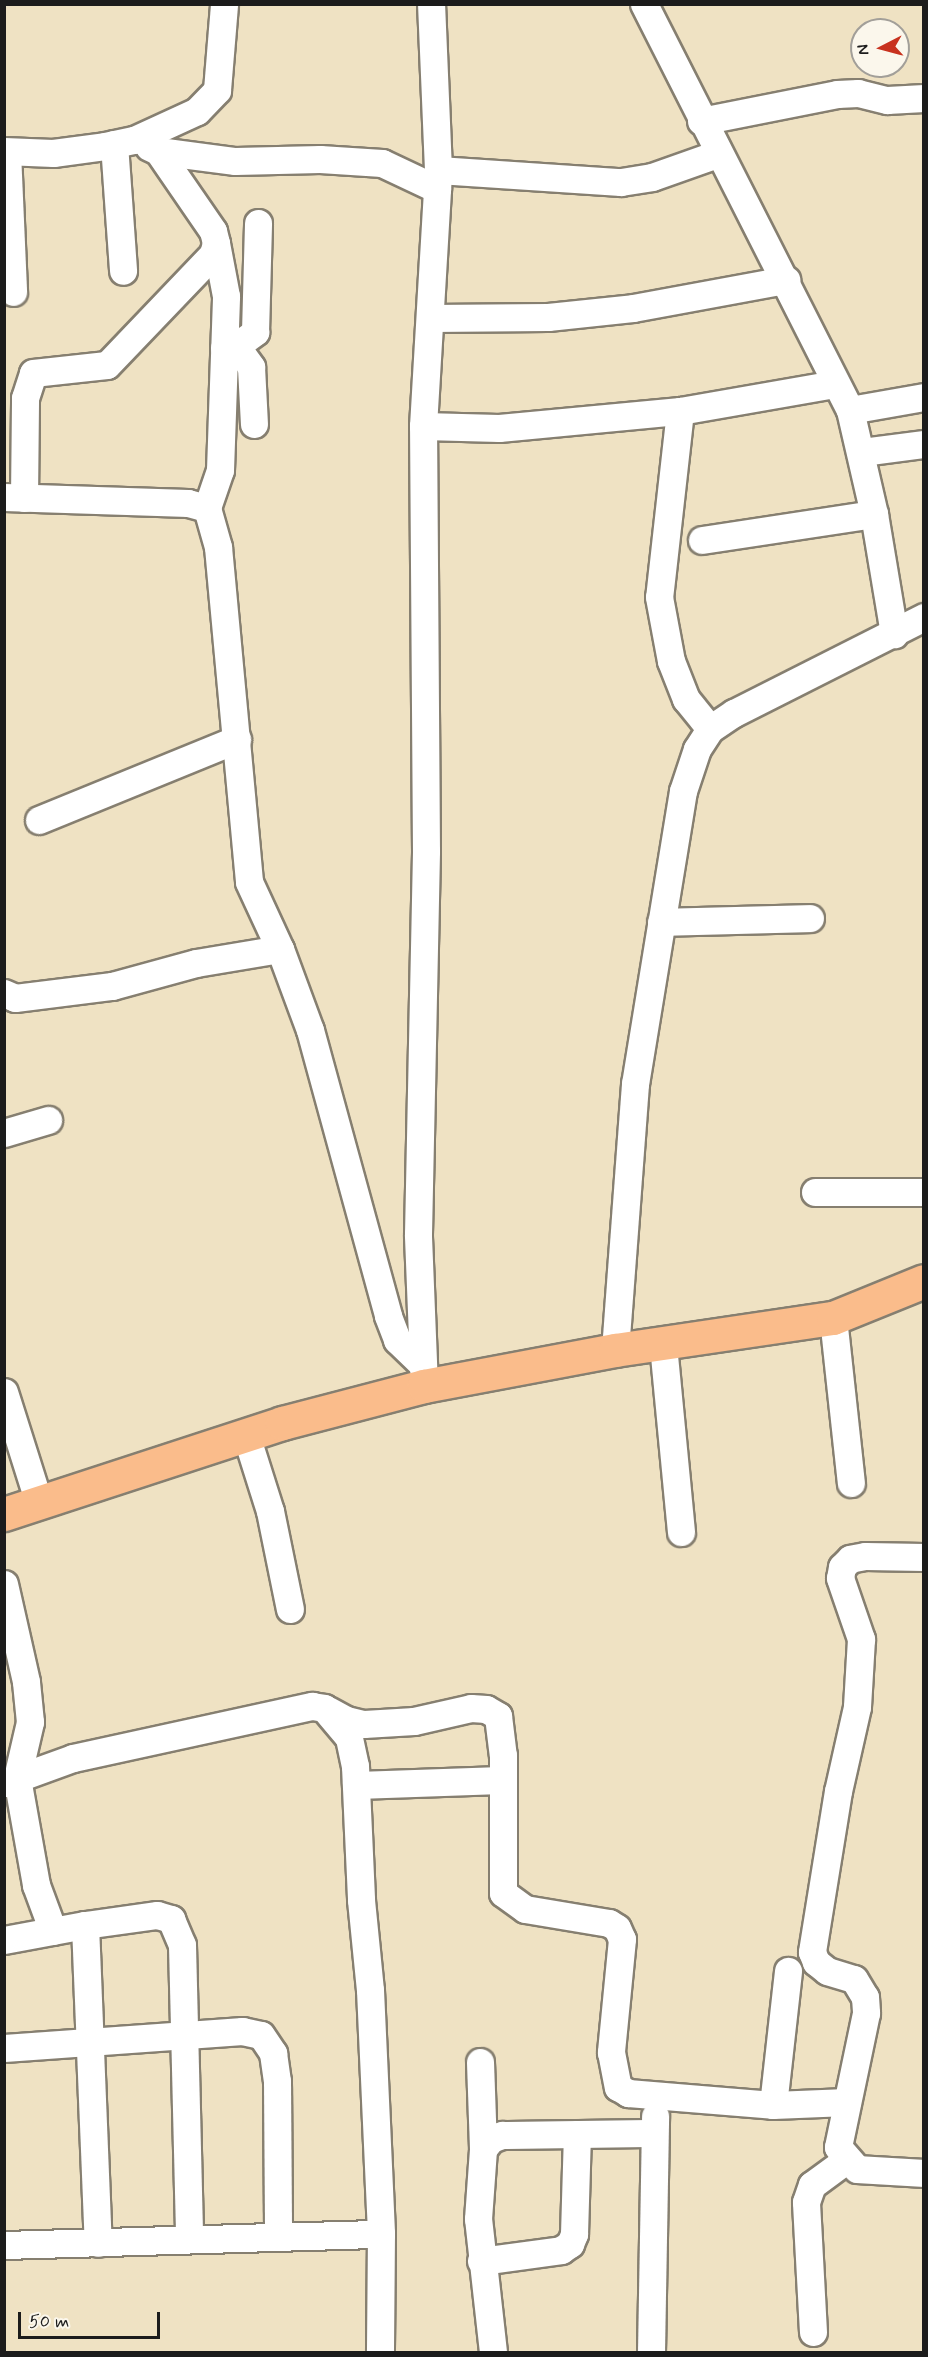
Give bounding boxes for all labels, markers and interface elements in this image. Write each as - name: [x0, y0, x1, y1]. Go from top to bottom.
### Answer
- north arrow: [850, 18, 910, 78]
- text: N: [853, 43, 875, 56]
- scale bar: [21, 2300, 164, 2338]
- text: 50 m: [29, 2310, 69, 2334]

